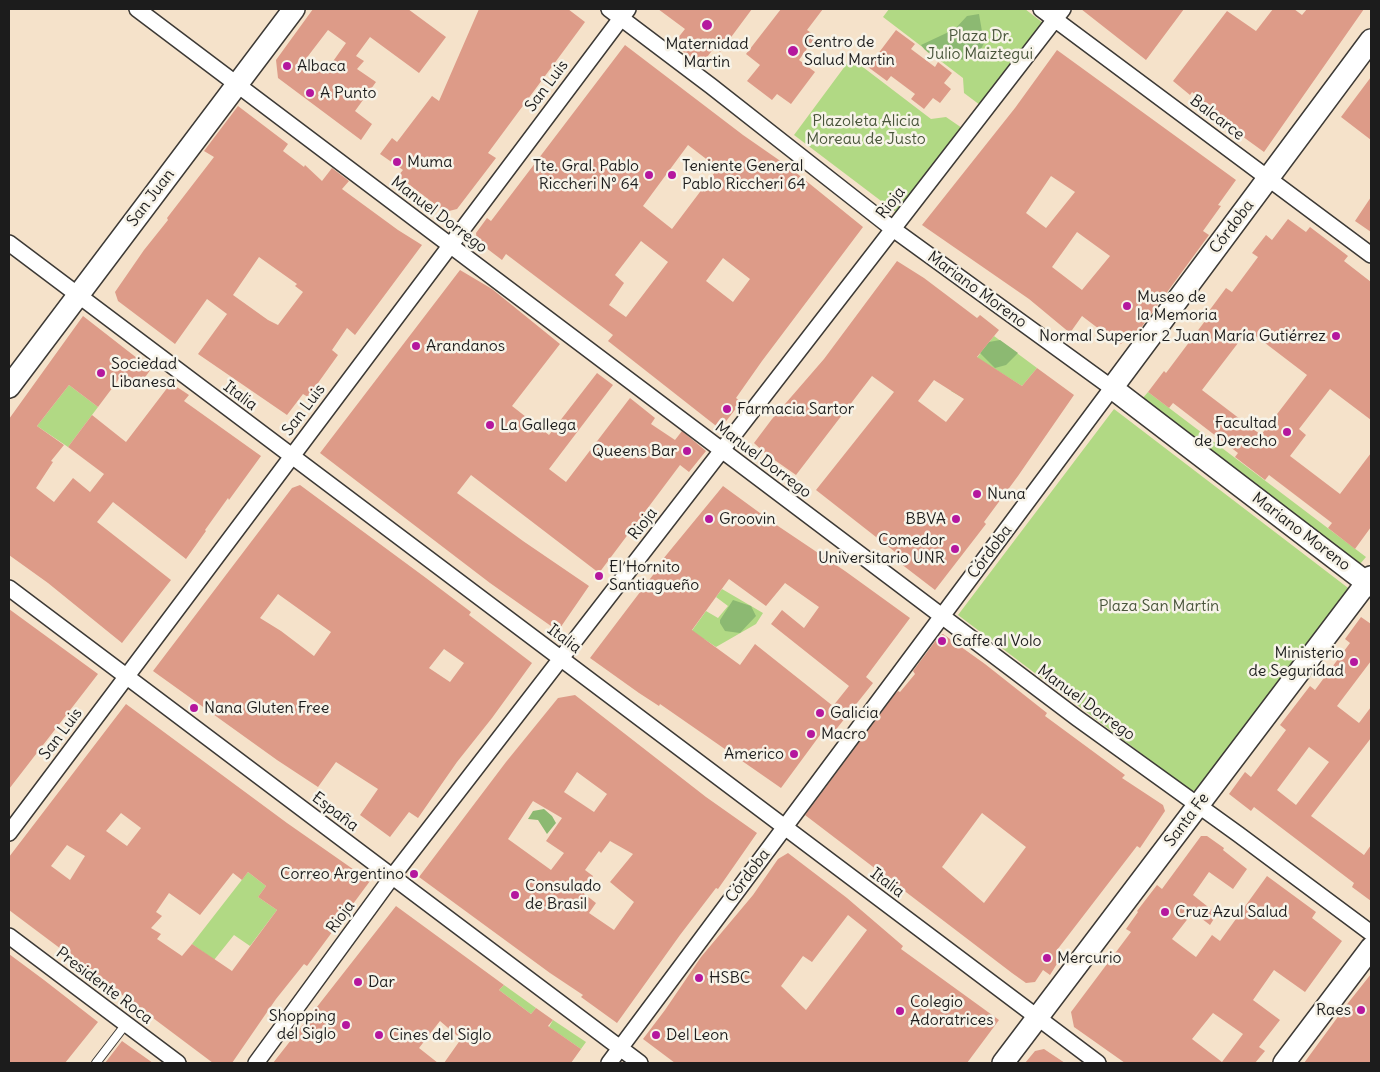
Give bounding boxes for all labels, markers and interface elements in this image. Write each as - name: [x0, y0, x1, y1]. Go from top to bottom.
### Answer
- marker: Maternidad Martin: [700, 18, 714, 32]
- park label: Plaza Dr. Julio Maiztegui: [927, 26, 1033, 64]
- place label: Centro de Salud Martin: [804, 32, 895, 70]
- place label: Maternidad Martin: [665, 34, 749, 72]
- marker: Centro de Salud Martin: [786, 44, 800, 58]
- place label: Albaca: [297, 56, 346, 76]
- street label: San Luis: [521, 56, 573, 116]
- marker: Albaca: [281, 60, 293, 72]
- place label: A Punto: [320, 83, 377, 103]
- marker: A Punto: [304, 87, 316, 99]
- street label: Balcarce: [1186, 91, 1248, 145]
- park label: Plazoleta Alicia Moreau de Justo: [806, 111, 926, 149]
- place label: Muma: [407, 152, 452, 172]
- marker: Muma: [391, 156, 403, 168]
- place label: Tte. Gral. Pablo Riccheri N° 64: [533, 156, 639, 194]
- place label: Teniente General Pablo Riccheri 64: [682, 156, 806, 194]
- street label: San Juan: [123, 166, 179, 230]
- marker: Tte. Gral. Pablo Riccheri N° 64: [643, 169, 655, 181]
- marker: Teniente General Pablo Riccheri 64: [666, 169, 678, 181]
- street label: Manuel Dorrego: [387, 172, 491, 258]
- street label: Rioja: [873, 183, 909, 223]
- street label: Córdoba: [1206, 196, 1258, 258]
- street label: Mariano Moreno: [924, 248, 1030, 332]
- place label: Museo de la Memoria: [1137, 287, 1217, 325]
- marker: Museo de la Memoria: [1121, 300, 1133, 312]
- place label: Normal Superior 2 Juan María Gutiérrez: [1039, 326, 1326, 346]
- marker: Normal Superior 2 Juan María Gutiérrez: [1330, 330, 1342, 342]
- place label: Arandanos: [426, 336, 505, 356]
- marker: Arandanos: [410, 340, 422, 352]
- place label: Sociedad Libanesa: [111, 354, 177, 392]
- marker: Sociedad Libanesa: [95, 367, 107, 379]
- street label: Italia: [219, 377, 261, 415]
- street label: San Luis: [278, 380, 330, 440]
- place label: Farmacia Sartor: [737, 399, 854, 419]
- marker: Farmacia Sartor: [721, 403, 733, 415]
- place label: Facultad de Derecho: [1194, 413, 1277, 451]
- place label: La Gallega: [500, 415, 576, 435]
- street label: Manuel Dorrego: [711, 417, 815, 503]
- marker: La Gallega: [484, 419, 496, 431]
- marker: Facultad de Derecho: [1281, 426, 1293, 438]
- place label: Queens Bar: [592, 441, 677, 461]
- marker: Queens Bar: [681, 445, 693, 457]
- place label: Nuna: [987, 484, 1026, 504]
- marker: Nuna: [971, 488, 983, 500]
- street label: Mariano Moreno: [1248, 489, 1354, 575]
- street label: Rioja: [625, 504, 661, 544]
- place label: Groovin: [719, 509, 776, 529]
- place label: BBVA: [905, 509, 946, 529]
- marker: Groovin: [703, 513, 715, 525]
- marker: BBVA: [950, 513, 962, 525]
- street label: Córdoba: [964, 521, 1016, 583]
- place label: Comedor Universitario UNR: [818, 530, 945, 568]
- marker: Comedor Universitario UNR: [949, 543, 961, 555]
- place label: El Hornito Santiagueño: [609, 557, 699, 595]
- marker: El Hornito Santiagueño: [593, 570, 605, 582]
- park label: Plaza San Martín: [1099, 596, 1219, 616]
- street label: Italia: [543, 620, 585, 658]
- place label: Caffe al Volo: [952, 631, 1042, 651]
- marker: Caffe al Volo: [936, 635, 948, 647]
- place label: Ministerio de Seguridad: [1248, 643, 1344, 681]
- marker: Ministerio de Seguridad: [1348, 656, 1360, 668]
- street label: Manuel Dorrego: [1033, 661, 1139, 745]
- place label: Nana Gluten Free: [204, 698, 329, 718]
- marker: Nana Gluten Free: [188, 702, 200, 714]
- place label: Galicia: [830, 703, 879, 723]
- street label: San Luis: [35, 704, 87, 764]
- marker: Galicia: [814, 707, 826, 719]
- place label: Macro: [821, 724, 866, 744]
- marker: Macro: [805, 728, 817, 740]
- place label: Americo: [724, 744, 784, 764]
- marker: Americo: [788, 748, 800, 760]
- street label: España: [308, 788, 362, 836]
- street label: Santa Fe: [1161, 789, 1213, 851]
- street label: Córdoba: [722, 845, 774, 907]
- place label: Correo Argentino: [280, 864, 404, 884]
- street label: Italia: [866, 864, 908, 902]
- marker: Correo Argentino: [408, 868, 420, 880]
- place label: Consulado de Brasil: [525, 876, 601, 914]
- marker: Consulado de Brasil: [509, 889, 521, 901]
- street label: Rioja: [323, 897, 359, 937]
- place label: Cruz Azul Salud: [1175, 902, 1288, 922]
- marker: Cruz Azul Salud: [1159, 906, 1171, 918]
- street label: Presidente Roca: [52, 943, 156, 1029]
- place label: Mercurio: [1057, 948, 1121, 968]
- marker: Mercurio: [1041, 952, 1053, 964]
- place label: HSBC: [709, 968, 750, 988]
- place label: Dar: [368, 972, 395, 992]
- marker: HSBC: [693, 972, 705, 984]
- marker: Dar: [352, 976, 364, 988]
- place label: Colegio Adoratrices: [910, 992, 993, 1030]
- place label: Raes: [1316, 1000, 1351, 1020]
- marker: Raes: [1355, 1004, 1367, 1016]
- marker: Colegio Adoratrices: [894, 1005, 906, 1017]
- place label: Shopping del Siglo: [269, 1006, 336, 1044]
- marker: Shopping del Siglo: [340, 1019, 352, 1031]
- place label: Cines del Siglo: [389, 1025, 491, 1045]
- place label: Del Leon: [666, 1025, 728, 1045]
- marker: Cines del Siglo: [373, 1029, 385, 1041]
- marker: Del Leon: [650, 1029, 662, 1041]

